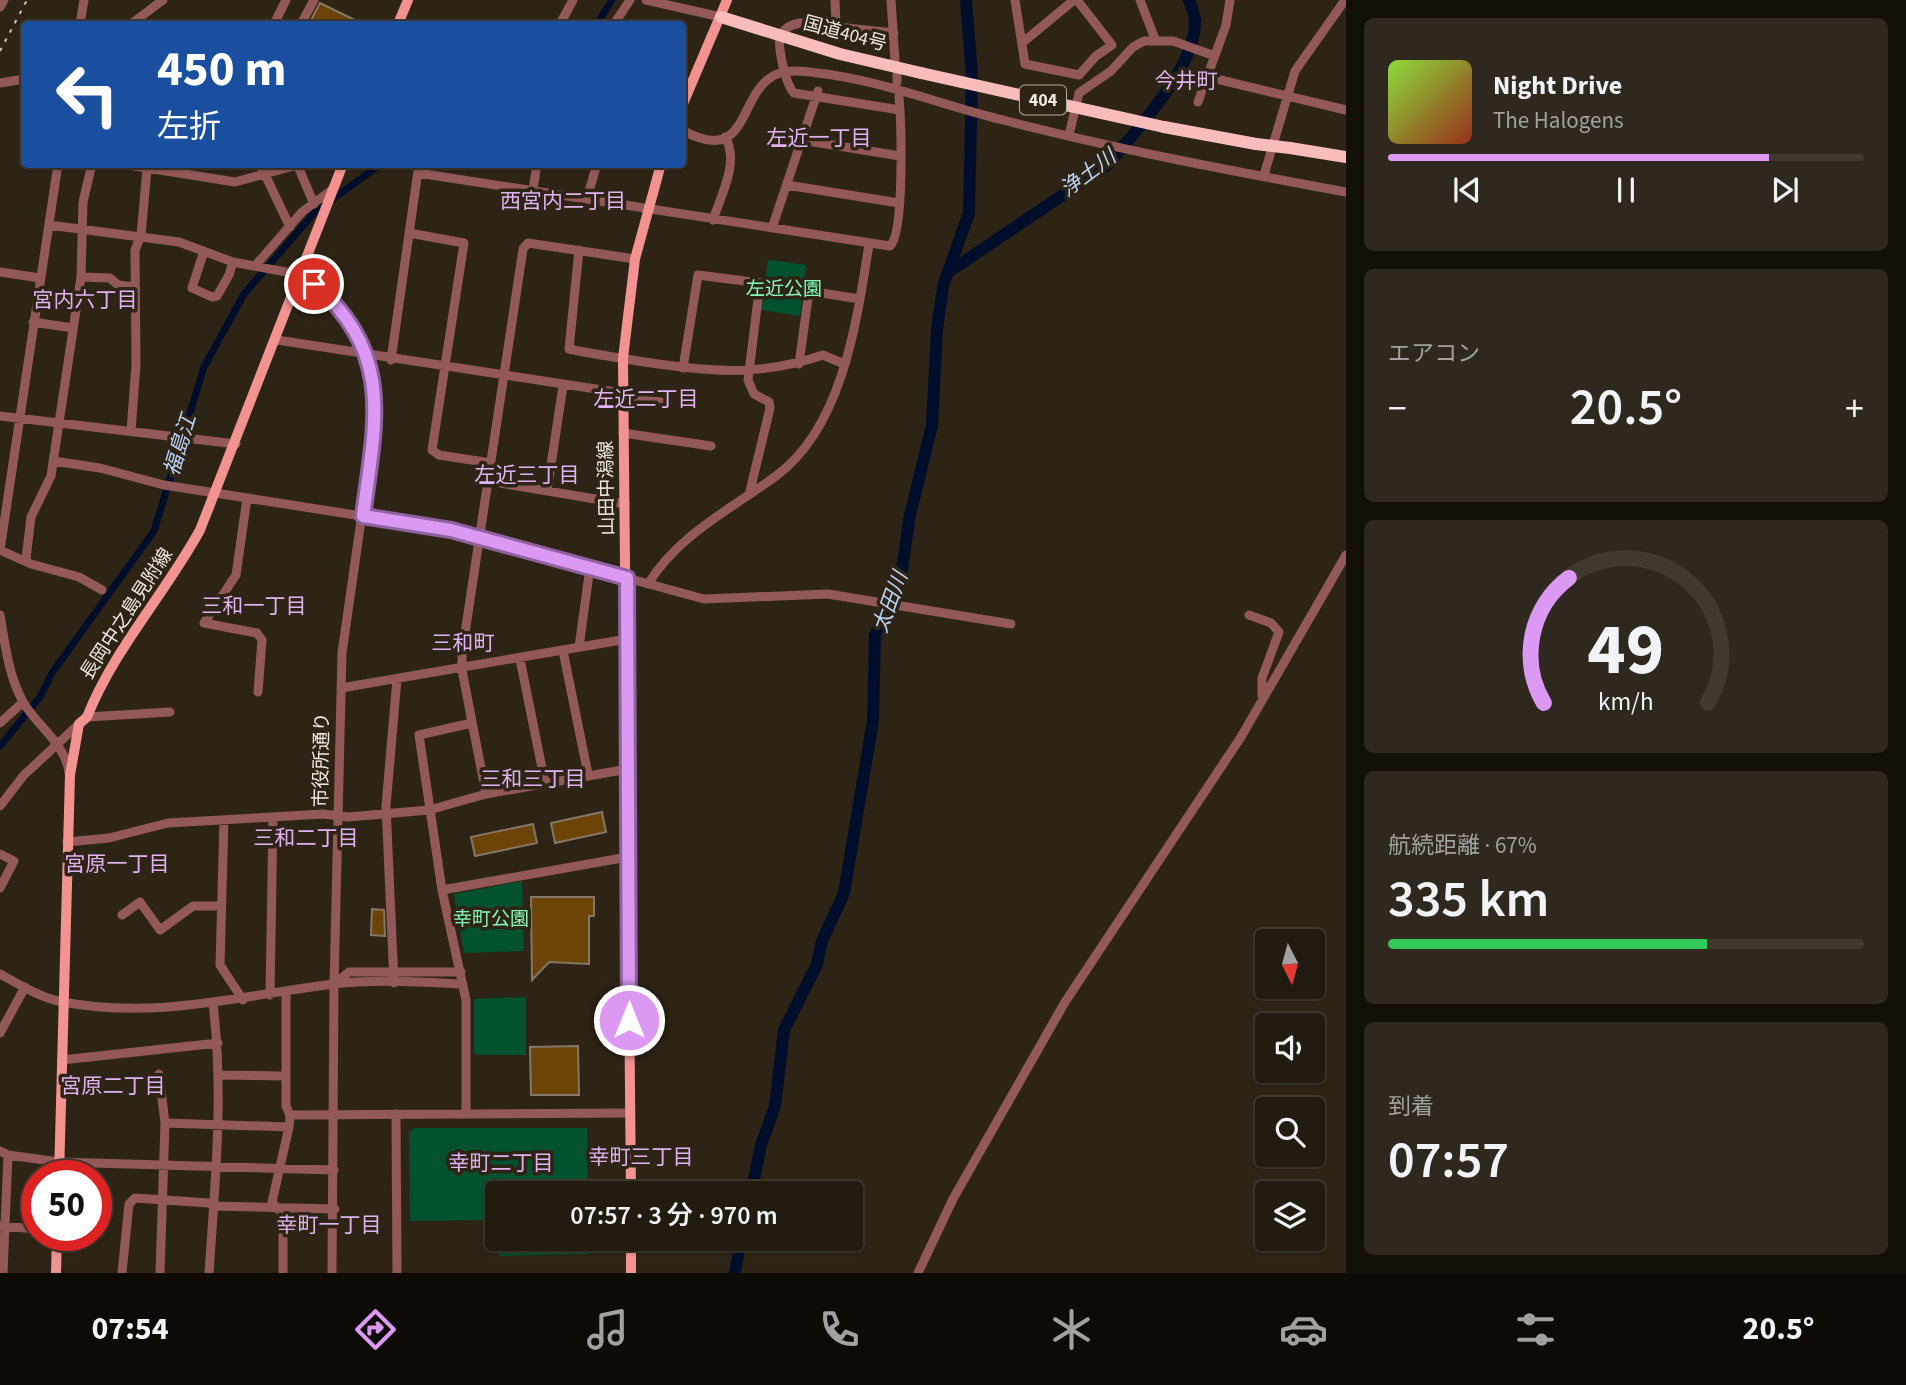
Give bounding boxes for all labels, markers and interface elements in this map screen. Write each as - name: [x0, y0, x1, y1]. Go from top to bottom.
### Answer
- street label: 国道404号: [800, 10, 890, 58]
- text: 450 m: [157, 35, 286, 105]
- icon: left: [42, 49, 133, 140]
- district label: 今井町: [1155, 66, 1218, 96]
- text: Night Drive: [1493, 67, 1622, 104]
- road number: 404: [1020, 86, 1066, 114]
- text: 左折: [157, 104, 221, 150]
- text: The Halogens: [1493, 104, 1624, 137]
- district label: 左近一丁目: [767, 123, 872, 153]
- water label: 浄土川: [1054, 141, 1124, 204]
- icon: previous: [1448, 171, 1486, 209]
- icon: pause: [1607, 171, 1645, 209]
- icon: next: [1766, 171, 1804, 209]
- district label: 西宮内二丁目: [500, 186, 626, 216]
- pin: [284, 254, 344, 314]
- icon: arrive: [295, 265, 333, 303]
- park label: 左近公園: [746, 276, 822, 303]
- district label: 宮内六丁目: [33, 285, 138, 315]
- text: エアコン: [1388, 337, 1480, 370]
- text: 20.5°: [1570, 371, 1682, 445]
- text: −: [1388, 382, 1407, 436]
- text: +: [1845, 382, 1864, 436]
- district label: 左近二丁目: [594, 384, 699, 414]
- water label: 福島江: [156, 409, 204, 480]
- street label: 山田中潟線: [593, 440, 621, 536]
- district label: 左近三丁目: [475, 460, 580, 490]
- street label: 長岡中之島見附線: [74, 543, 180, 685]
- water label: 太田川: [865, 565, 916, 637]
- district label: 三和一丁目: [202, 591, 307, 621]
- text: 49: [1588, 598, 1664, 702]
- district label: 三和町: [432, 628, 495, 658]
- text: km/h: [1598, 683, 1654, 719]
- street label: 市役所通り: [308, 712, 336, 808]
- district label: 三和三丁目: [481, 764, 586, 794]
- district label: 三和二丁目: [254, 823, 359, 853]
- text: 航続距離 · 67%: [1388, 829, 1537, 862]
- district label: 宮原一丁目: [65, 849, 170, 879]
- text: 335 km: [1388, 863, 1549, 937]
- park label: 幸町公園: [453, 906, 529, 933]
- north arrow: [1255, 929, 1325, 999]
- map controls: [1255, 929, 1325, 1251]
- position arrow: [592, 983, 666, 1057]
- button: sound: [1255, 1013, 1325, 1083]
- district label: 宮原二丁目: [61, 1071, 166, 1101]
- text: 到着: [1388, 1090, 1434, 1123]
- button: search: [1255, 1097, 1325, 1167]
- text: 07:57: [1388, 1124, 1509, 1198]
- district label: 幸町三丁目: [589, 1142, 694, 1172]
- district label: 幸町二丁目: [449, 1148, 554, 1178]
- speed limit sign: 50: [21, 1160, 112, 1251]
- button: layers: [1255, 1181, 1325, 1251]
- text: 07:57 · 3 分 · 970 m: [570, 1197, 778, 1234]
- district label: 幸町一丁目: [277, 1210, 382, 1240]
- icon: directions: [351, 1305, 400, 1354]
- icon: music: [583, 1305, 632, 1354]
- icon: phone: [815, 1305, 864, 1354]
- icon: climate: [1047, 1305, 1096, 1354]
- icon: car: [1279, 1305, 1328, 1354]
- icon: filters: [1511, 1305, 1560, 1354]
- text: 07:54: [91, 1306, 169, 1352]
- text: 20.5°: [1743, 1306, 1814, 1352]

